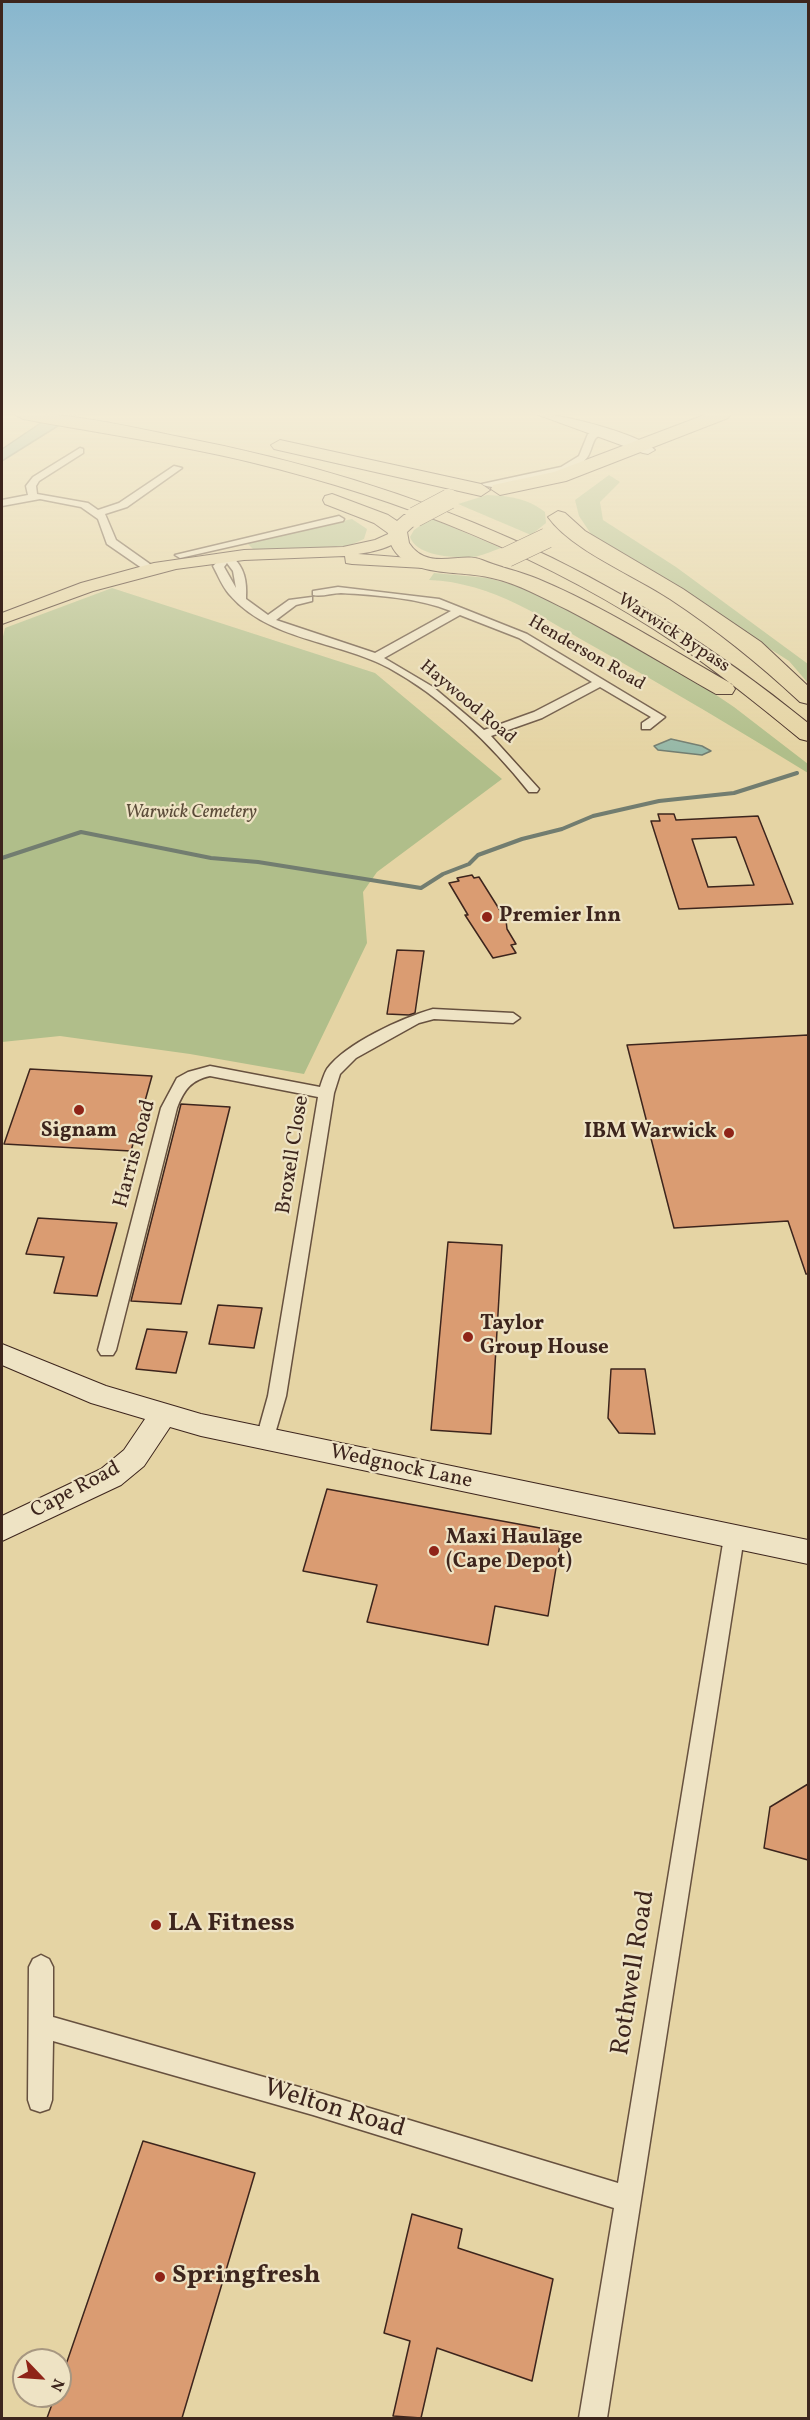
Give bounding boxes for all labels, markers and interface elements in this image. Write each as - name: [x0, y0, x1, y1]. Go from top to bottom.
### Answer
- street label: Warwick Bypass: [613, 590, 733, 678]
- street label: Henderson Road: [524, 612, 648, 696]
- street label: Haywood Road: [414, 656, 520, 750]
- park label: Warwick Cemetery: [125, 803, 257, 825]
- place label: Premier Inn: [499, 904, 621, 930]
- marker: Premier Inn: [480, 910, 494, 924]
- street label: Broxell Close: [272, 1094, 316, 1216]
- street label: Harris Road: [109, 1097, 163, 1211]
- marker: Signam: [72, 1103, 86, 1117]
- place label: Signam: [41, 1119, 117, 1145]
- place label: IBM Warwick: [584, 1120, 717, 1146]
- marker: IBM Warwick: [722, 1126, 736, 1140]
- place label: Taylor Group House: [480, 1312, 609, 1362]
- marker: Taylor Group House: [461, 1330, 475, 1344]
- street label: Wedgnock Lane: [328, 1441, 474, 1495]
- street label: Cape Road: [27, 1457, 125, 1525]
- place label: Maxi Haulage (Cape Depot): [446, 1526, 583, 1576]
- marker: Maxi Haulage (Cape Depot): [427, 1544, 441, 1558]
- street label: Rothwell Road: [607, 1888, 663, 2058]
- place label: LA Fitness: [168, 1909, 295, 1941]
- marker: LA Fitness: [149, 1918, 163, 1932]
- street label: Welton Road: [260, 2074, 408, 2146]
- place label: Springfresh: [172, 2261, 321, 2293]
- marker: Springfresh: [153, 2270, 167, 2284]
- north arrow: [12, 2348, 72, 2408]
- text: N: [44, 2375, 69, 2395]

